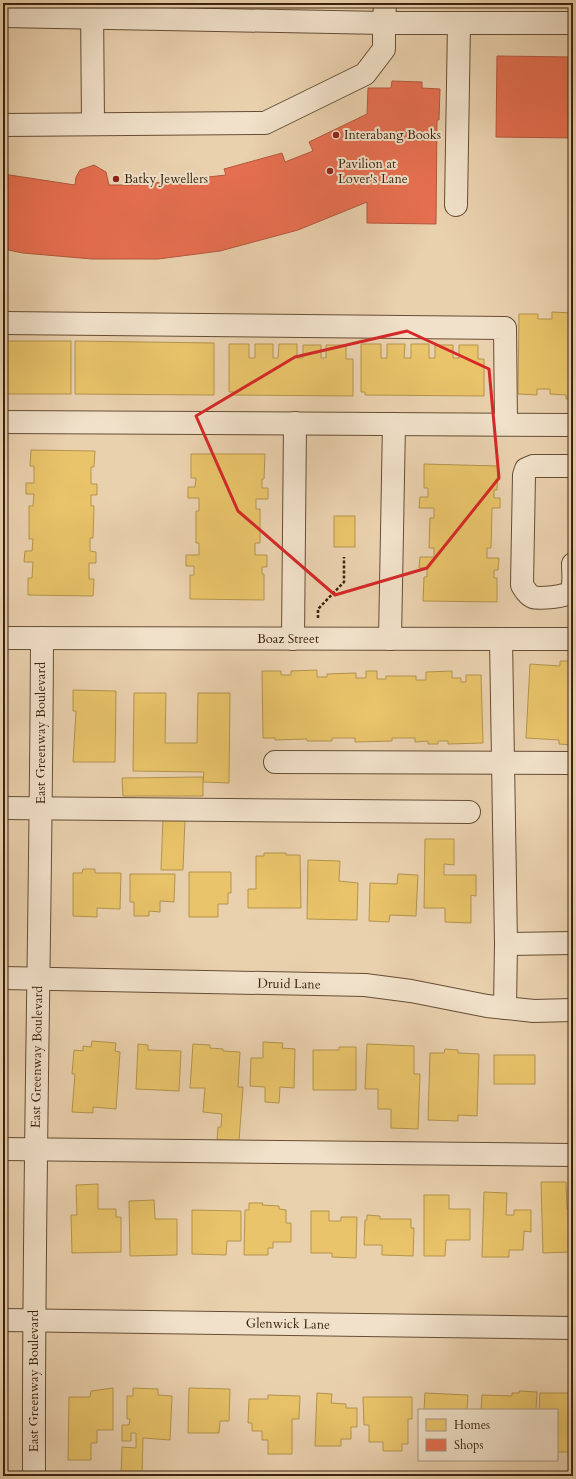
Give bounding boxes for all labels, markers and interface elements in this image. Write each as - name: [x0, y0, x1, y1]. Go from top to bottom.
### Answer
- place label: Interabang Books: [344, 126, 441, 144]
- marker: Interabang Books: [331, 130, 341, 140]
- place label: Pavilion at Lover's Lane: [338, 155, 408, 188]
- marker: Pavilion at Lover's Lane: [325, 166, 335, 176]
- place label: Batky Jewellers: [124, 170, 208, 188]
- marker: Batky Jewellers: [111, 174, 121, 184]
- street label: Boaz Street: [257, 630, 319, 648]
- street label: East Greenway Boulevard: [32, 662, 50, 804]
- street label: Druid Lane: [257, 974, 321, 994]
- street label: East Greenway Boulevard: [27, 986, 47, 1128]
- street label: East Greenway Boulevard: [25, 1310, 43, 1452]
- street label: Glenwick Lane: [246, 1314, 330, 1334]
- legend: [418, 1409, 558, 1461]
- text: Homes: [454, 1417, 490, 1433]
- text: Shops: [454, 1437, 483, 1453]

